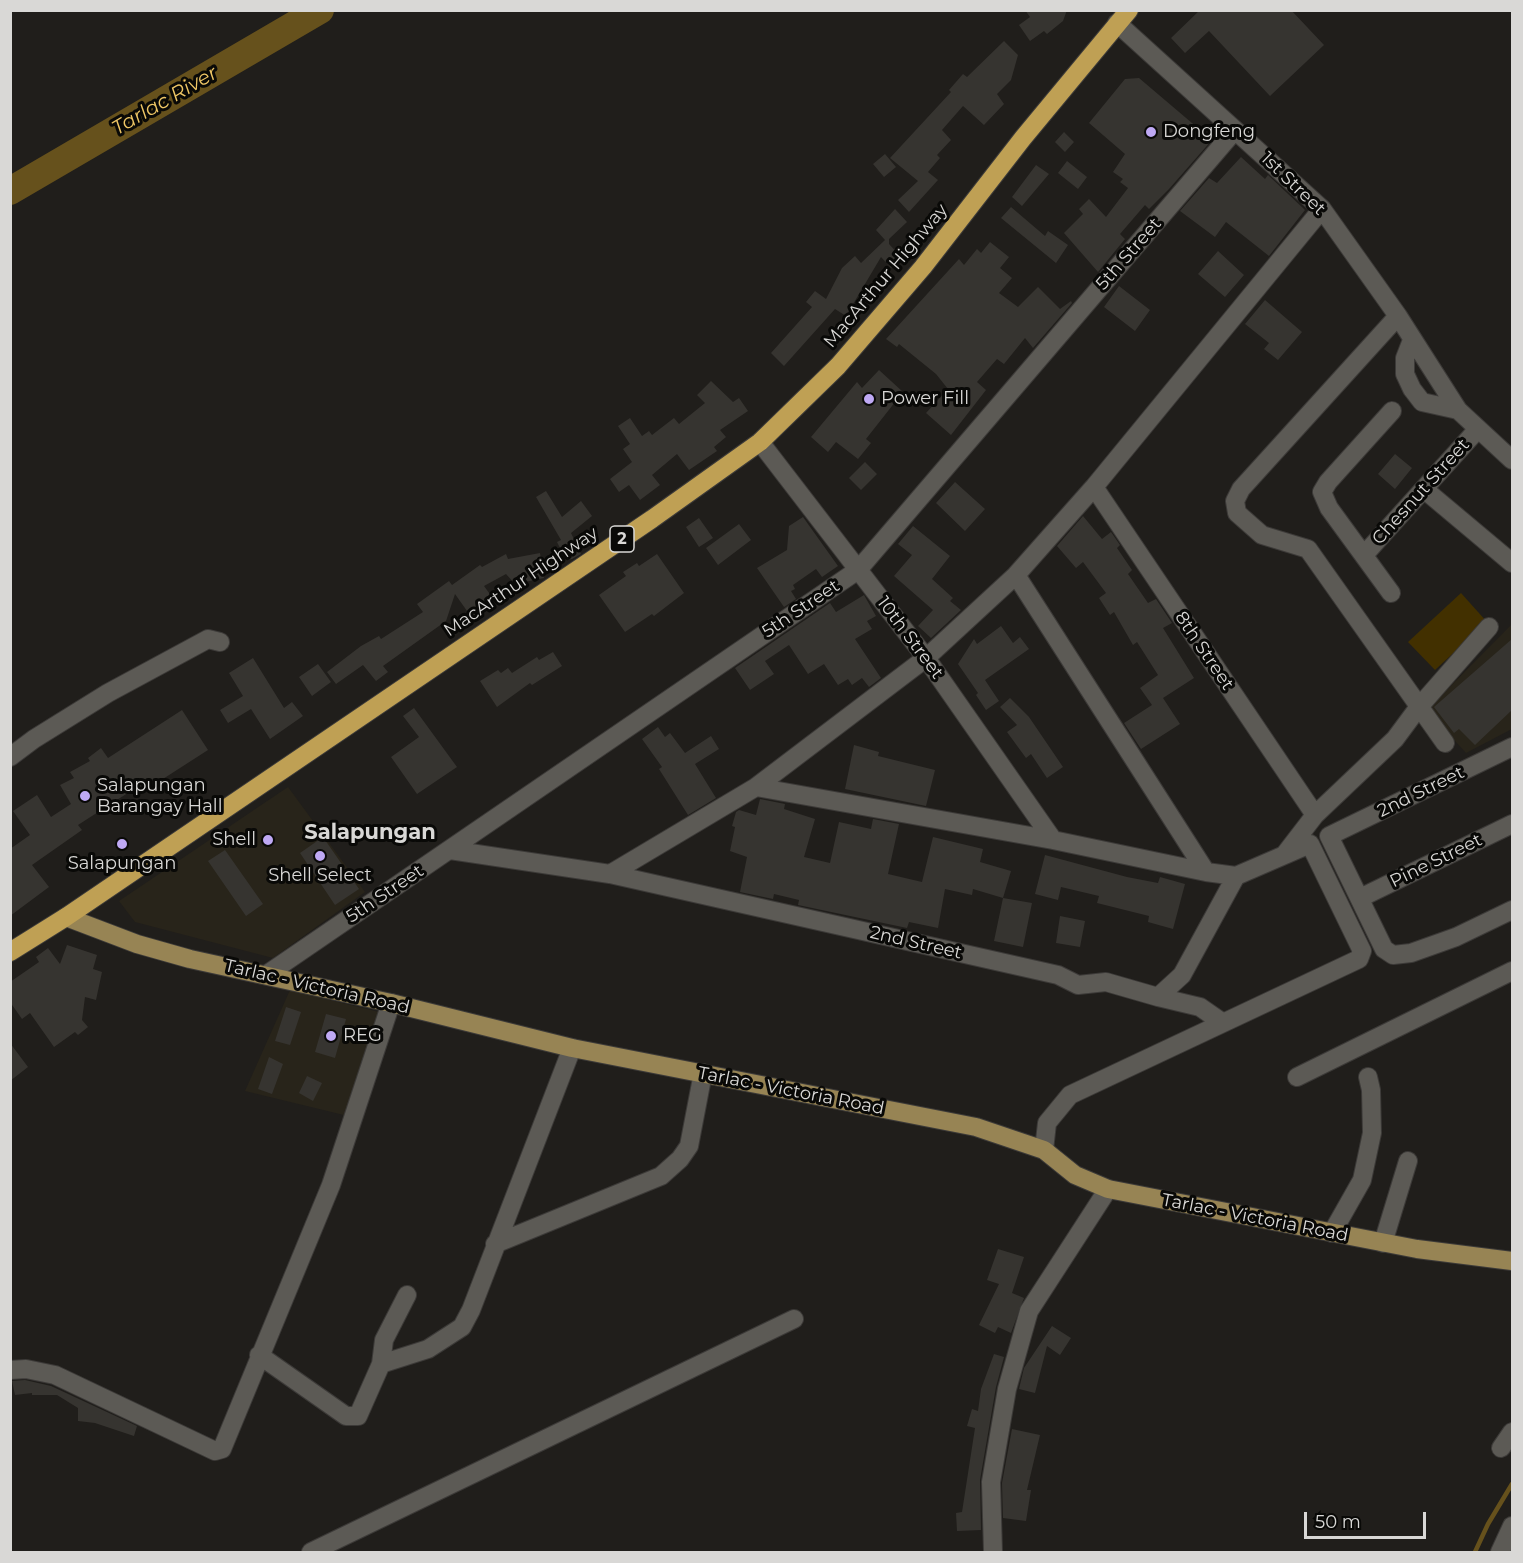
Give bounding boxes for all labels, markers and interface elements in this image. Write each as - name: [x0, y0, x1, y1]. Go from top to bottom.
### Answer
- water label: Tarlac River: [108, 61, 222, 141]
- place label: Dongfeng: [1163, 121, 1255, 143]
- marker: Dongfeng: [1144, 125, 1158, 139]
- street label: 1st Street: [1256, 148, 1330, 220]
- street label: MacArthur Highway: [820, 200, 952, 352]
- street label: 5th Street: [1092, 213, 1166, 295]
- place label: Power Fill: [881, 388, 969, 410]
- marker: Power Fill: [862, 392, 876, 406]
- street label: Chesnut Street: [1368, 435, 1474, 549]
- street label: MacArthur Highway: [440, 522, 602, 642]
- road number: 2: [610, 526, 634, 552]
- street label: 5th Street: [758, 575, 844, 643]
- street label: 10th Street: [872, 593, 948, 683]
- street label: 8th Street: [1170, 608, 1238, 694]
- street label: 2nd Street: [1374, 762, 1468, 822]
- place label: Salapungan Barangay Hall: [97, 775, 222, 818]
- marker: Salapungan Barangay Hall: [78, 789, 92, 803]
- district label: Salapungan: [304, 820, 436, 846]
- place label: Shell: [212, 829, 256, 851]
- street label: Pine Street: [1386, 829, 1486, 893]
- marker: Shell: [261, 833, 275, 847]
- marker: Salapungan: [115, 837, 129, 851]
- marker: Shell Select: [313, 849, 327, 863]
- place label: Salapungan: [68, 853, 176, 875]
- street label: 5th Street: [342, 860, 428, 928]
- place label: Shell Select: [268, 865, 372, 887]
- street label: 2nd Street: [868, 922, 964, 964]
- street label: Tarlac - Victoria Road: [222, 955, 412, 1019]
- place label: REG: [343, 1025, 382, 1047]
- marker: REG: [324, 1029, 338, 1043]
- street label: Tarlac - Victoria Road: [696, 1062, 886, 1120]
- street label: Tarlac - Victoria Road: [1160, 1189, 1350, 1247]
- scale bar: [1307, 1500, 1428, 1538]
- text: 50 m: [1315, 1511, 1361, 1533]

